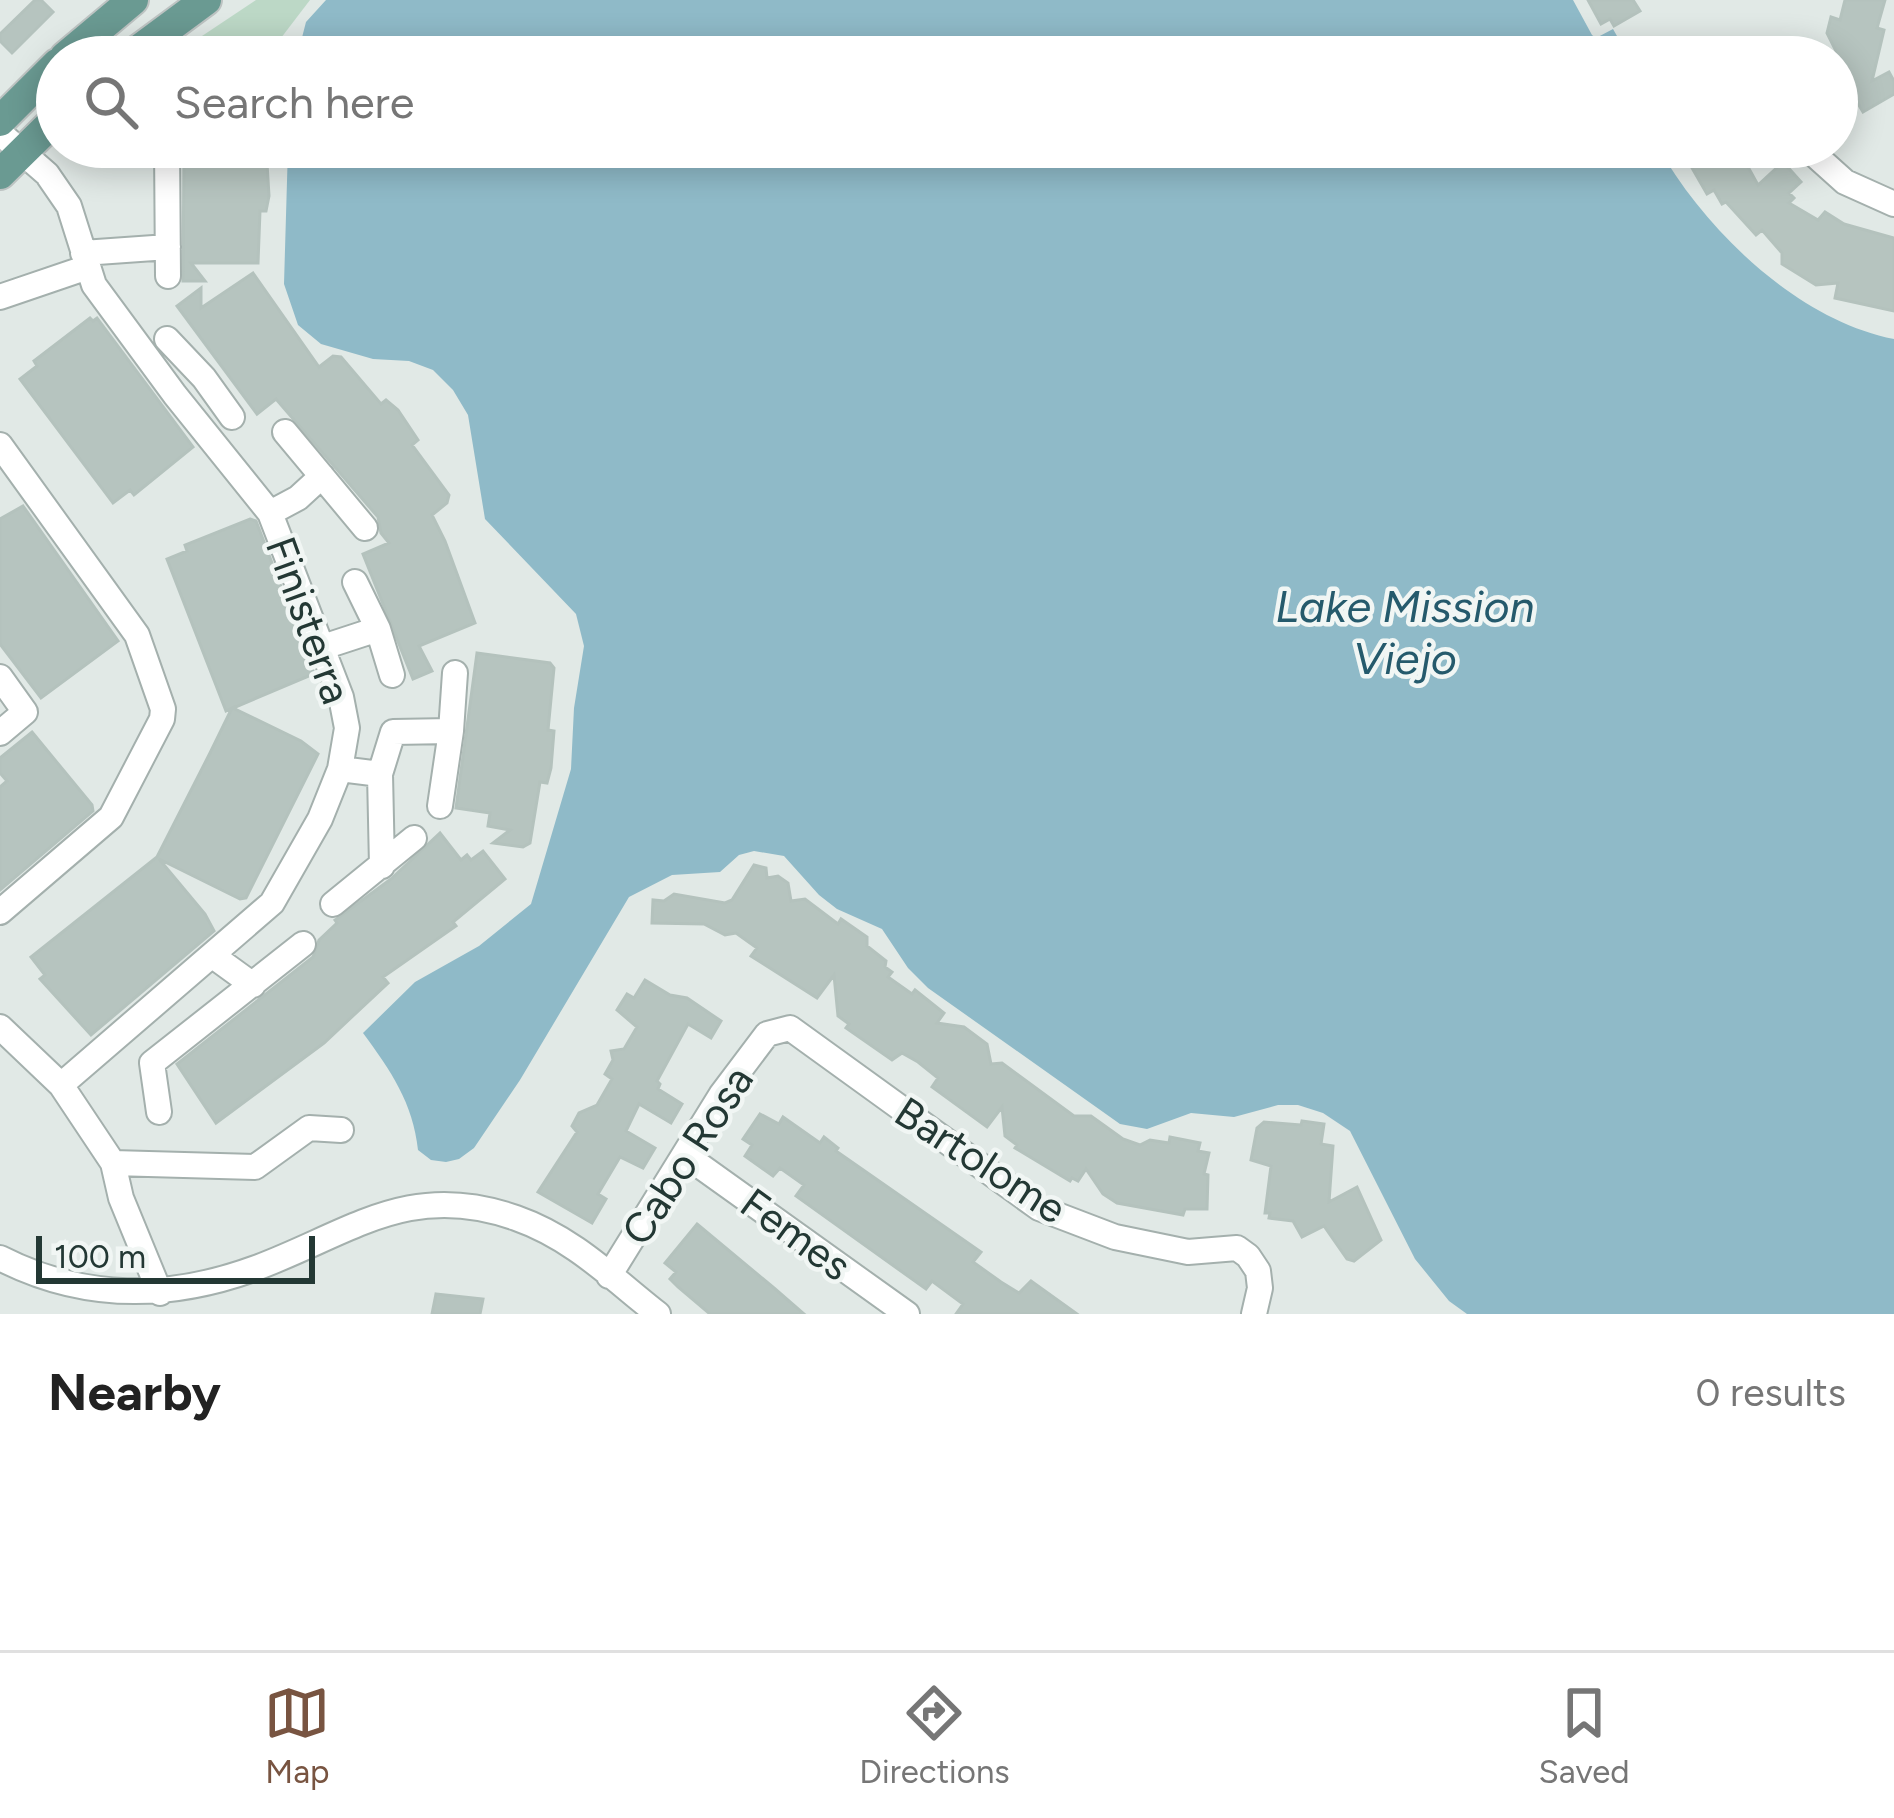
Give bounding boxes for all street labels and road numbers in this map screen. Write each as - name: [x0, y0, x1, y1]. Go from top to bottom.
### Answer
- street label: Finisterra: [255, 530, 362, 711]
- street label: Cabo Rosa: [611, 1056, 764, 1254]
- street label: Bartolome: [886, 1086, 1076, 1235]
- street label: Femes: [731, 1177, 861, 1291]

